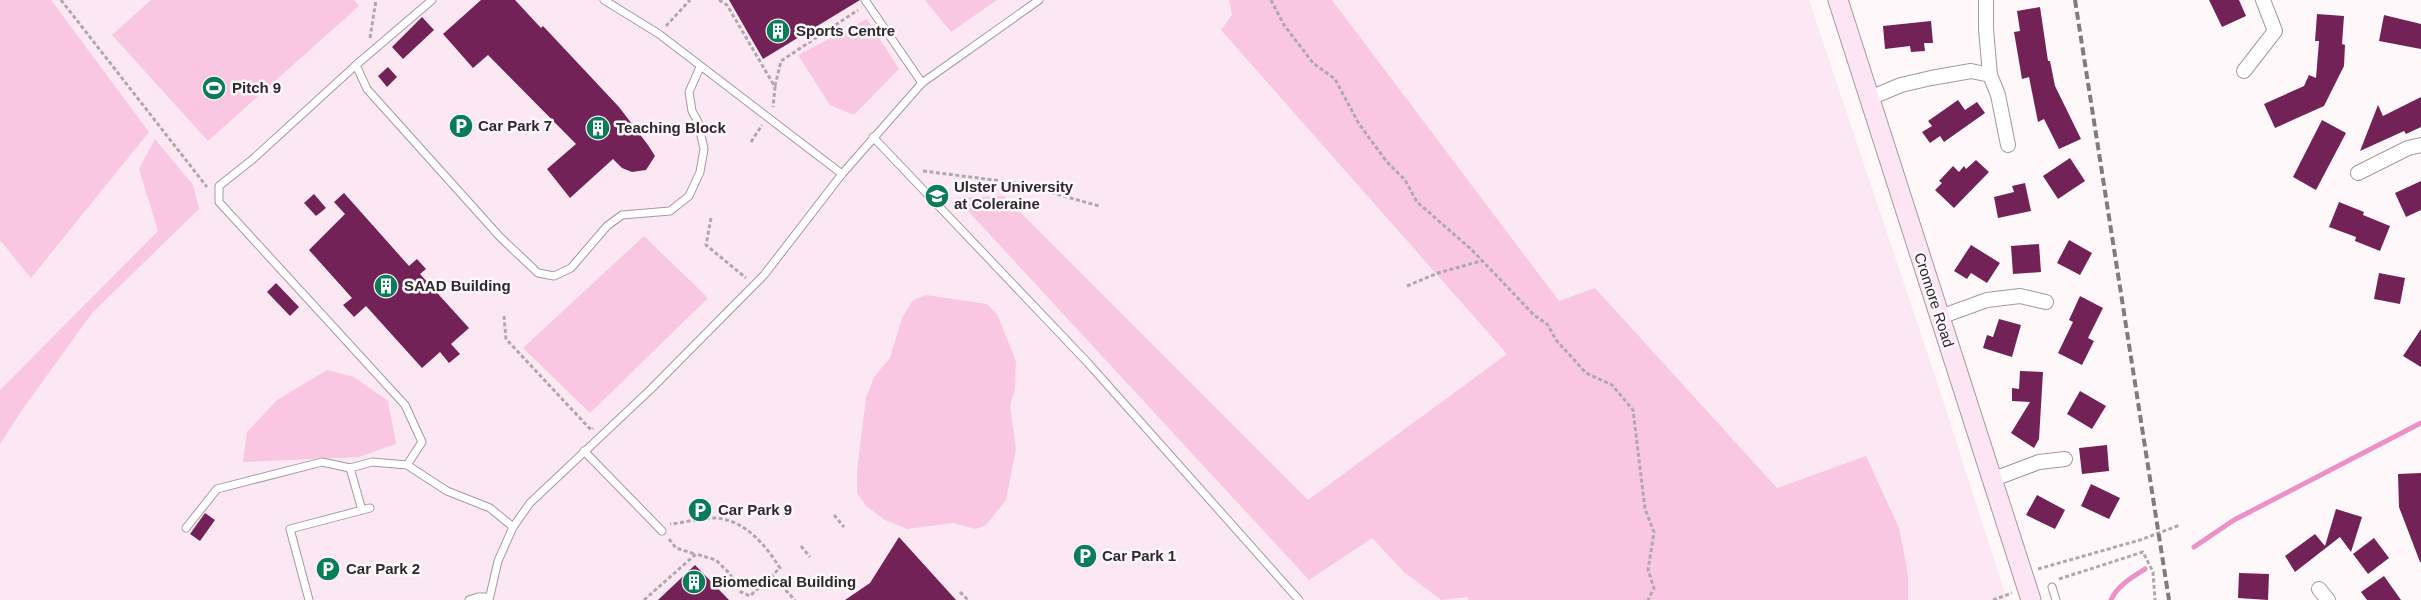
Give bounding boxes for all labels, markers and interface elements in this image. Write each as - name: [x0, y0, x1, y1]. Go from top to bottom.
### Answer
- building icon: Sports Centre: [765, 18, 791, 44]
- place label: Sports Centre: [796, 22, 895, 39]
- sports icon: Pitch 9: [201, 75, 227, 101]
- place label: Pitch 9: [232, 79, 281, 96]
- parking icon: Car Park 7: [448, 113, 474, 139]
- building icon: Teaching Block: [585, 115, 611, 141]
- place label: Car Park 7: [478, 117, 552, 134]
- place label: Teaching Block: [616, 119, 726, 136]
- place label: Ulster University at Coleraine: [954, 178, 1074, 212]
- school or university icon: Ulster University at Coleraine: [924, 183, 950, 209]
- street label: Cromore Road: [1911, 250, 1958, 349]
- building icon: SAAD Building: [373, 273, 399, 299]
- place label: SAAD Building: [404, 277, 511, 294]
- parking icon: Car Park 9: [687, 497, 713, 523]
- place label: Car Park 9: [718, 501, 792, 518]
- parking icon: Car Park 1: [1072, 543, 1098, 569]
- place label: Car Park 1: [1102, 547, 1176, 564]
- parking icon: Car Park 2: [315, 556, 341, 582]
- place label: Car Park 2: [346, 560, 420, 577]
- building icon: Biomedical Building: [681, 569, 707, 595]
- place label: Biomedical Building: [712, 573, 856, 590]

